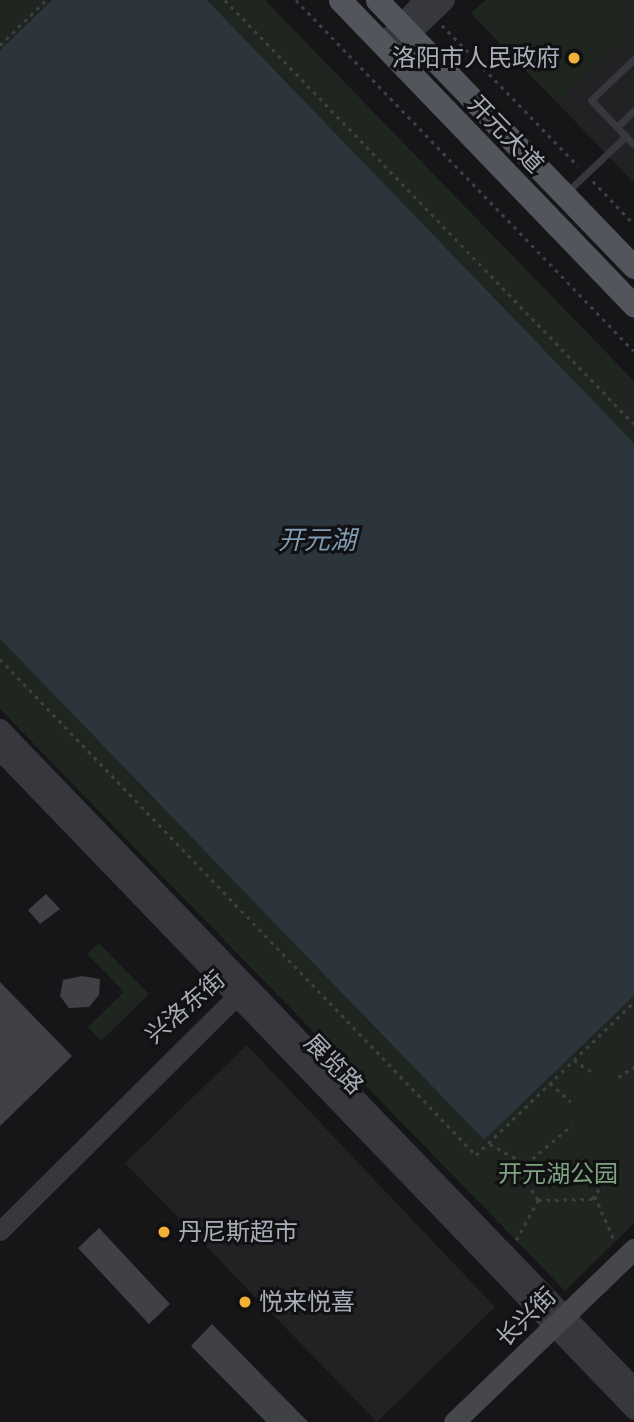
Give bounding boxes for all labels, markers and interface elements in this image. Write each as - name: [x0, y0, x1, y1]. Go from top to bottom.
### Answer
- place label: 洛阳市人民政府: [392, 44, 560, 72]
- marker: 洛阳市人民政府: [566, 50, 582, 66]
- street label: 开元大道: [462, 89, 550, 179]
- water label: 开元湖: [278, 525, 356, 557]
- street label: 兴洛东街: [139, 965, 231, 1049]
- street label: 展览路: [299, 1028, 369, 1100]
- park label: 开元湖公园: [498, 1160, 618, 1188]
- place label: 丹尼斯超市: [178, 1218, 298, 1246]
- marker: 丹尼斯超市: [156, 1224, 172, 1240]
- street label: 长兴街: [490, 1282, 562, 1352]
- place label: 悦来悦喜: [259, 1288, 355, 1316]
- marker: 悦来悦喜: [237, 1294, 253, 1310]

